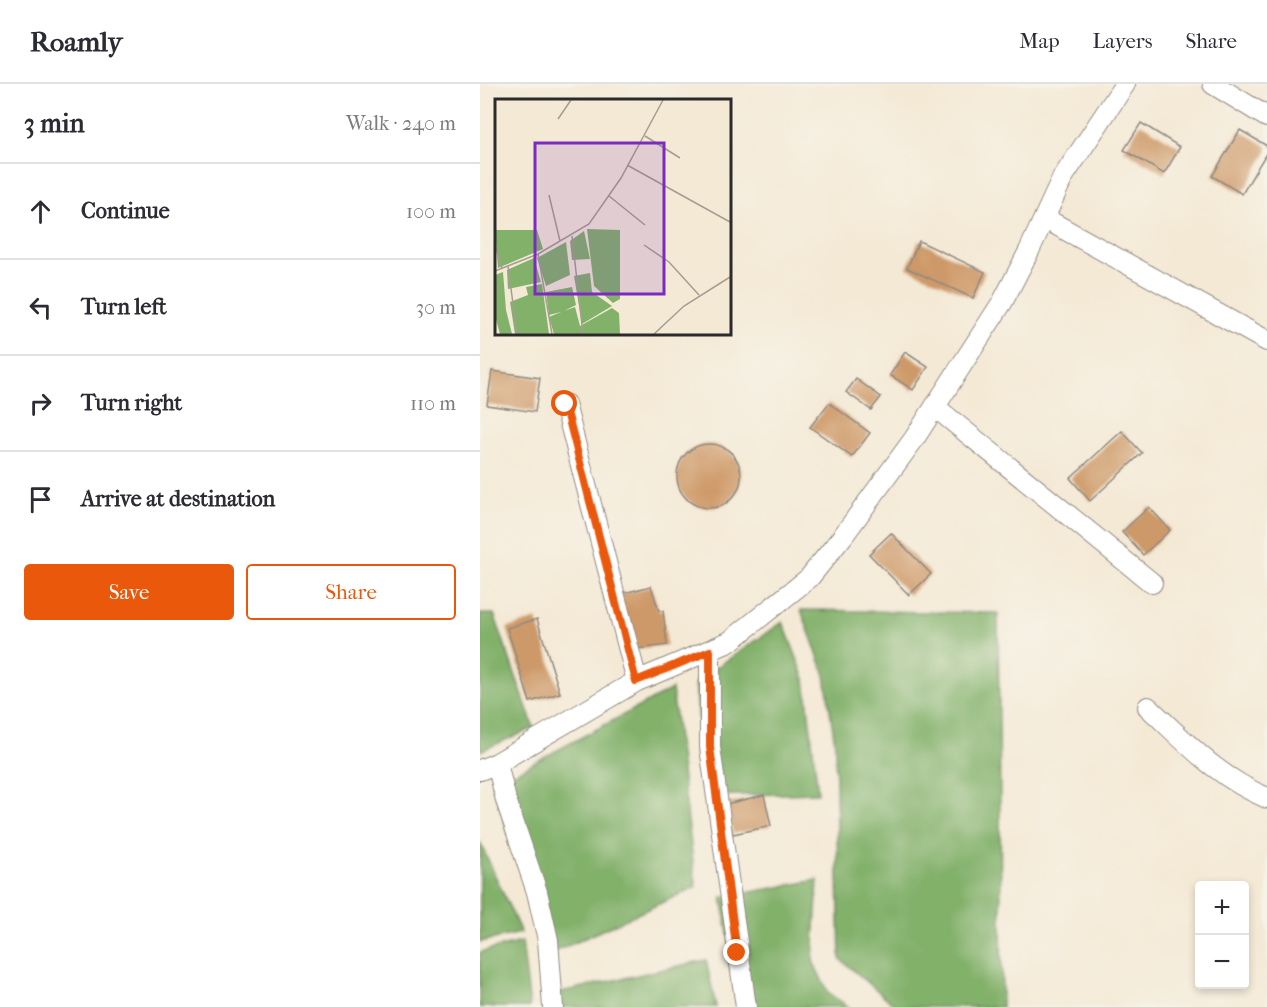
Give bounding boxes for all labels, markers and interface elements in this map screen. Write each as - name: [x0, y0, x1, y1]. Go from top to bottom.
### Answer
- text: Roamly: [30, 25, 122, 58]
- text: Map: [1019, 29, 1060, 53]
- text: Layers: [1093, 29, 1152, 53]
- text: Share: [1185, 29, 1237, 53]
- inset map: [495, 99, 730, 334]
- text: 3 min: [24, 108, 85, 139]
- text: Walk · 240 m: [346, 112, 456, 135]
- icon: ahead: [24, 195, 57, 228]
- text: Continue: [81, 198, 170, 224]
- text: 100 m: [406, 200, 456, 223]
- icon: left: [24, 291, 57, 324]
- text: Turn left: [81, 294, 167, 320]
- text: 30 m: [416, 296, 456, 319]
- icon: right: [24, 387, 57, 420]
- text: Turn right: [81, 390, 182, 416]
- route start: [551, 390, 577, 416]
- text: 110 m: [410, 392, 456, 415]
- icon: arrive: [24, 483, 57, 516]
- text: Arrive at destination: [81, 486, 275, 512]
- button: Save: [24, 564, 234, 620]
- button: Share: [246, 564, 456, 620]
- map controls: [1195, 881, 1249, 989]
- button: +: [1195, 881, 1249, 935]
- button: −: [1195, 935, 1249, 989]
- route end: [723, 939, 749, 965]

